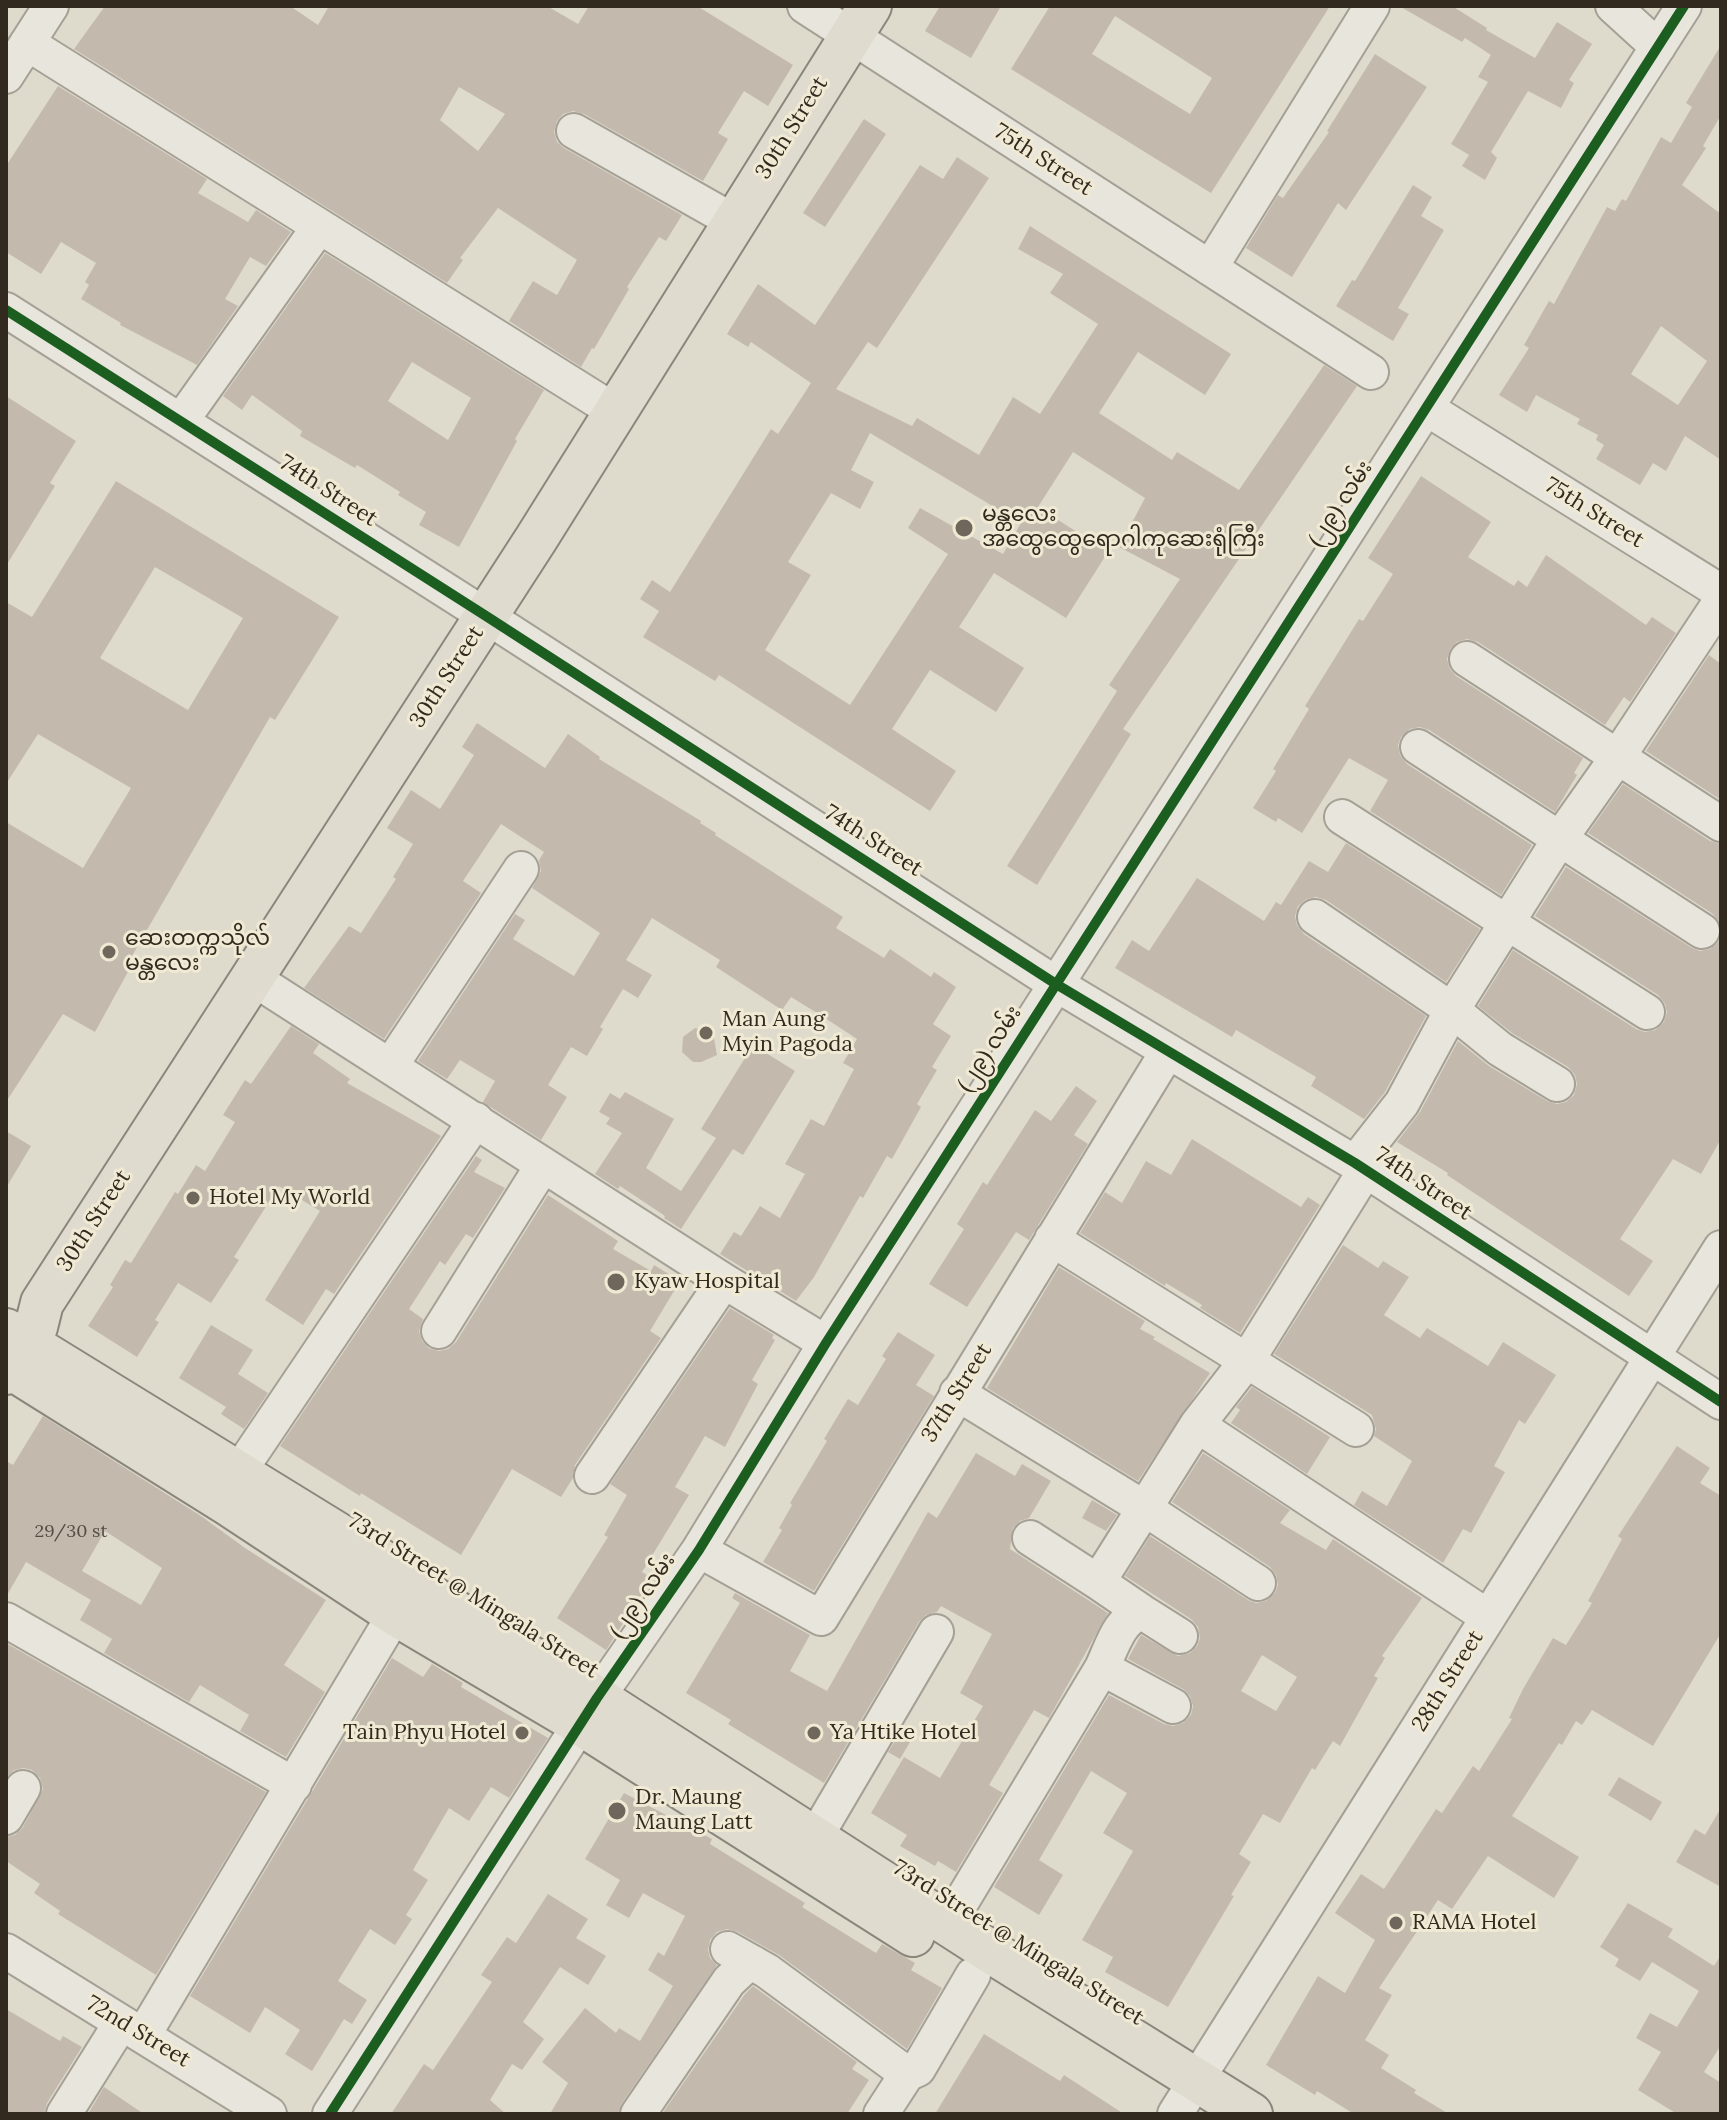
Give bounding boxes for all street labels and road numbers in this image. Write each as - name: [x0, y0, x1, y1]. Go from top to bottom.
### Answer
- street label: 30th Street: [750, 72, 834, 184]
- street label: 75th Street: [989, 118, 1097, 202]
- street label: 74th Street: [274, 450, 382, 532]
- street label: (၂၉) လမ်း: [1303, 456, 1379, 552]
- street label: 75th Street: [1540, 472, 1648, 554]
- street label: 30th Street: [404, 621, 490, 733]
- street label: 74th Street: [819, 800, 927, 882]
- street label: (၂၉) လမ်း: [952, 1001, 1028, 1097]
- street label: 74th Street: [1369, 1142, 1477, 1226]
- street label: 30th Street: [51, 1165, 137, 1277]
- street label: 37th Street: [916, 1339, 998, 1447]
- street label: 73rd Street @ Mingala Street: [343, 1508, 603, 1684]
- street label: (၂၉) လမ်း: [605, 1548, 681, 1644]
- street label: 28th Street: [1407, 1626, 1489, 1736]
- street label: 73rd Street @ Mingala Street: [888, 1855, 1148, 2031]
- street label: 72nd Street: [81, 1991, 195, 2073]

